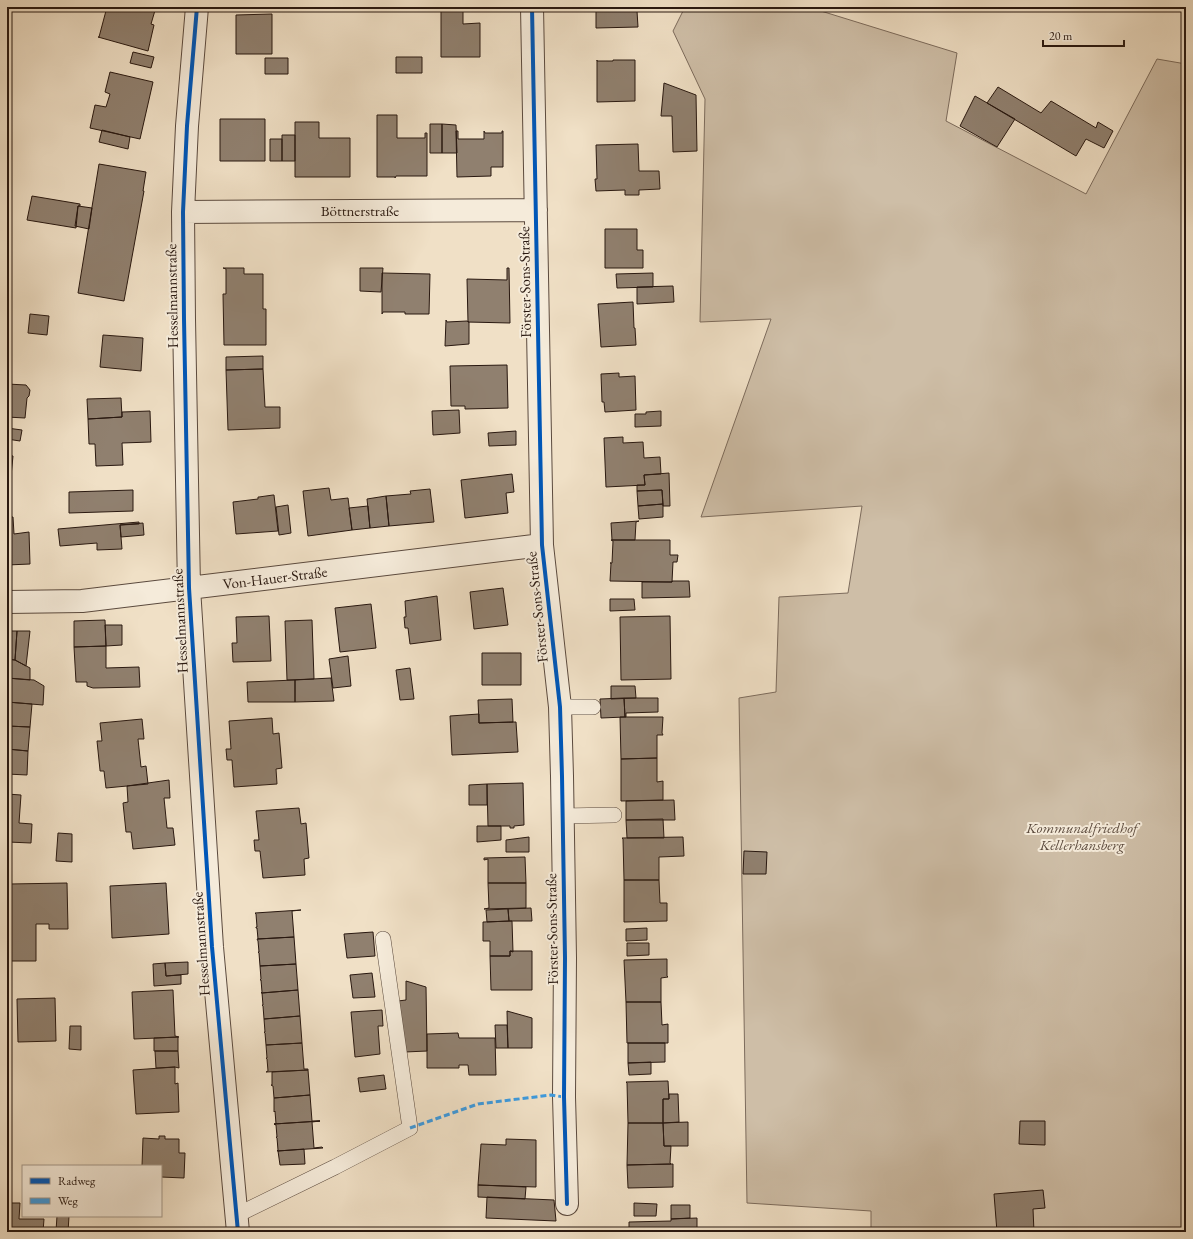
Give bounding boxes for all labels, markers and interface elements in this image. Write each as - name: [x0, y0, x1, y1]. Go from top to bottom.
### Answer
- scale bar: [1043, 22, 1124, 48]
- text: 20 m: [1049, 28, 1073, 44]
- street label: Böttnerstraße: [321, 201, 399, 220]
- street label: Förster-Sons-Straße: [514, 226, 535, 338]
- street label: Hesselmannstraße: [161, 243, 182, 348]
- street label: Förster-Sons-Straße: [521, 550, 552, 664]
- street label: Von-Hauer-Straße: [222, 562, 328, 593]
- street label: Hesselmannstraße: [167, 568, 192, 674]
- park label: Kommunalfriedhof Kellerhansberg: [1025, 818, 1141, 854]
- street label: Förster-Sons-Straße: [541, 873, 562, 985]
- street label: Hesselmannstraße: [187, 891, 214, 997]
- legend: [22, 1165, 162, 1217]
- text: Radweg: [58, 1173, 96, 1189]
- text: Weg: [58, 1193, 78, 1209]

